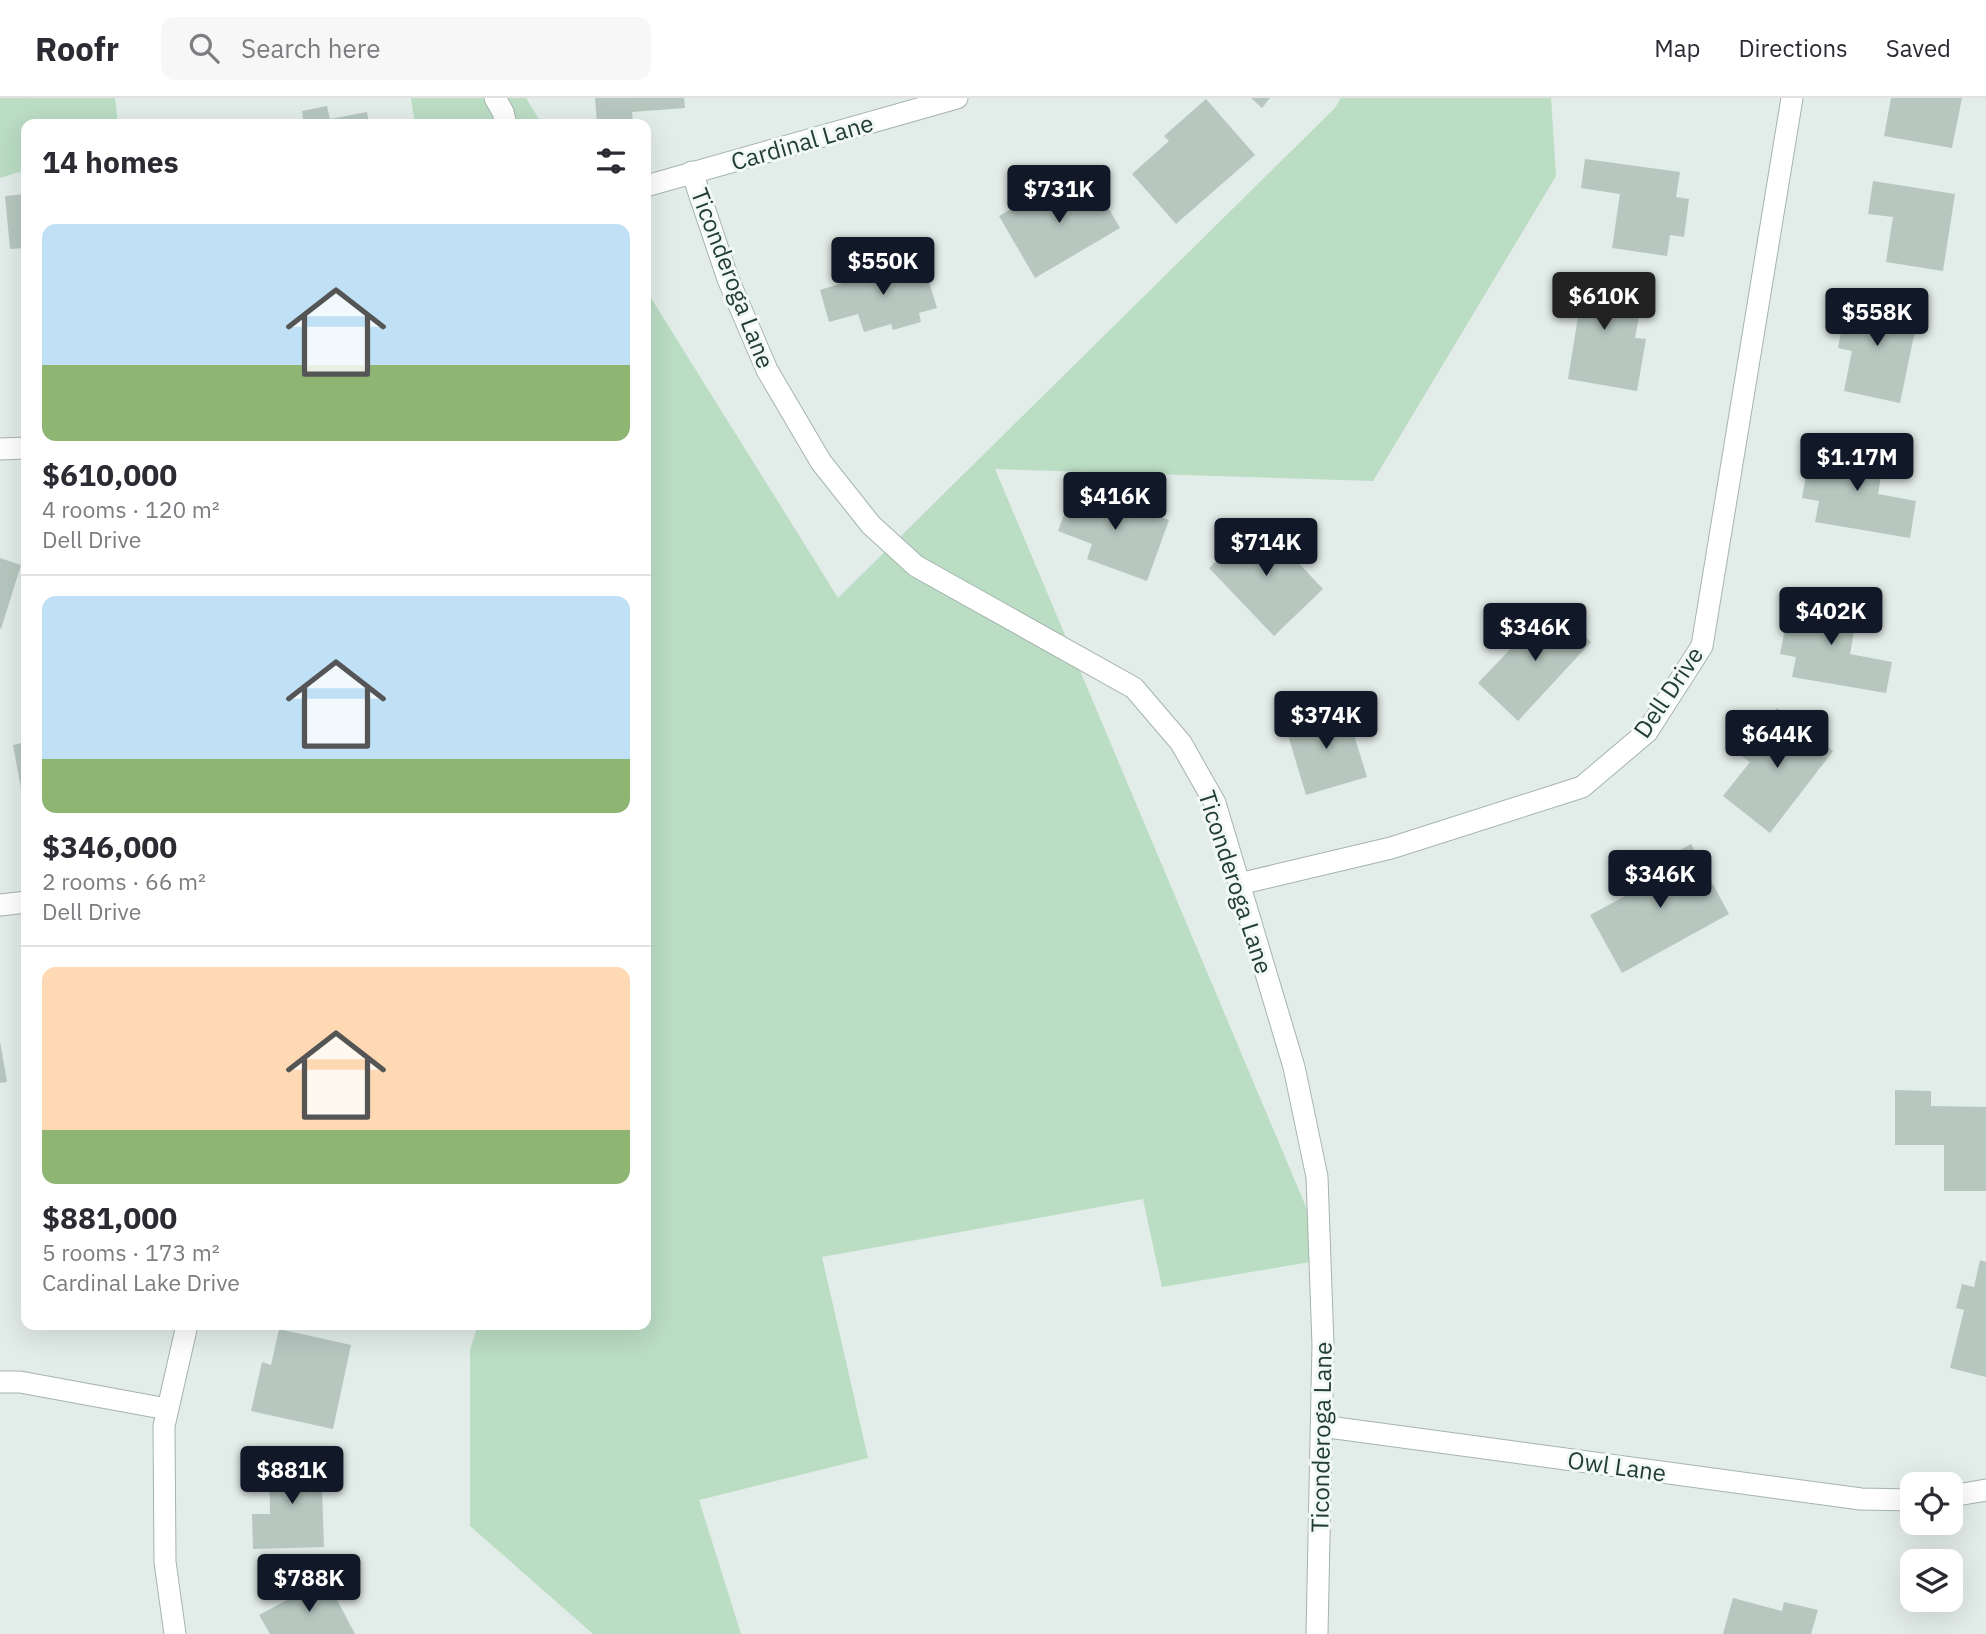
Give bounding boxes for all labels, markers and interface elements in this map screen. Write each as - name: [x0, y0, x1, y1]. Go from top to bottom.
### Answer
- search box: [161, 17, 651, 80]
- text: Roofr: [35, 27, 119, 70]
- icon: search: [185, 29, 223, 67]
- text: Search here: [241, 31, 380, 65]
- text: Map: [1654, 32, 1700, 64]
- text: Directions: [1738, 32, 1848, 64]
- text: Saved: [1886, 32, 1951, 64]
- street label: Cardinal Lane: [727, 106, 877, 178]
- text: 14 homes: [42, 142, 179, 181]
- icon: filters: [592, 142, 630, 180]
- pin: $731K: [1010, 166, 1108, 225]
- text: $731K: [1023, 173, 1095, 203]
- street label: Ticonderoga Lane: [684, 183, 782, 373]
- pin: $550K: [834, 238, 932, 297]
- text: $550K: [847, 245, 919, 275]
- icon: home: [273, 269, 399, 395]
- pin: $610K: [1555, 272, 1653, 332]
- text: $610K: [1568, 280, 1640, 310]
- pin: $558K: [1828, 288, 1926, 348]
- text: $558K: [1841, 296, 1913, 326]
- pin: $1.17M: [1800, 434, 1914, 493]
- text: $1.17M: [1816, 441, 1898, 471]
- text: $610,000: [42, 455, 177, 494]
- pin: $416K: [1066, 472, 1164, 532]
- text: $416K: [1079, 480, 1151, 510]
- text: 4 rooms · 120 m²: [42, 494, 220, 524]
- pin: $714K: [1217, 518, 1315, 578]
- text: Dell Drive: [42, 524, 141, 554]
- text: $714K: [1230, 526, 1302, 556]
- pin: $402K: [1782, 588, 1880, 647]
- text: $402K: [1795, 595, 1867, 625]
- pin: $346K: [1486, 603, 1584, 663]
- text: $346K: [1499, 611, 1571, 641]
- street label: Dell Drive: [1626, 640, 1710, 744]
- icon: home: [273, 641, 399, 767]
- pin: $374K: [1277, 692, 1375, 751]
- text: $374K: [1290, 699, 1362, 729]
- pin: $644K: [1728, 710, 1826, 770]
- text: $644K: [1741, 718, 1813, 748]
- street label: Ticonderoga Lane: [1191, 786, 1281, 978]
- text: $346,000: [42, 827, 177, 866]
- pin: $346K: [1611, 850, 1709, 910]
- text: $346K: [1624, 858, 1696, 888]
- text: 2 rooms · 66 m²: [42, 866, 206, 896]
- text: Dell Drive: [42, 896, 141, 926]
- icon: home: [273, 1012, 399, 1138]
- text: $881,000: [42, 1198, 177, 1237]
- text: 5 rooms · 173 m²: [42, 1237, 220, 1267]
- text: Cardinal Lake Drive: [42, 1267, 240, 1297]
- street label: Ticonderoga Lane: [1303, 1341, 1339, 1533]
- street label: Owl Lane: [1566, 1443, 1668, 1489]
- pin: $881K: [243, 1446, 341, 1506]
- text: $881K: [256, 1454, 328, 1484]
- map controls: [1900, 1472, 1963, 1612]
- button: locate: [1900, 1472, 1963, 1535]
- button: layers: [1900, 1549, 1963, 1612]
- pin: $788K: [260, 1554, 358, 1614]
- text: $788K: [273, 1562, 345, 1592]

